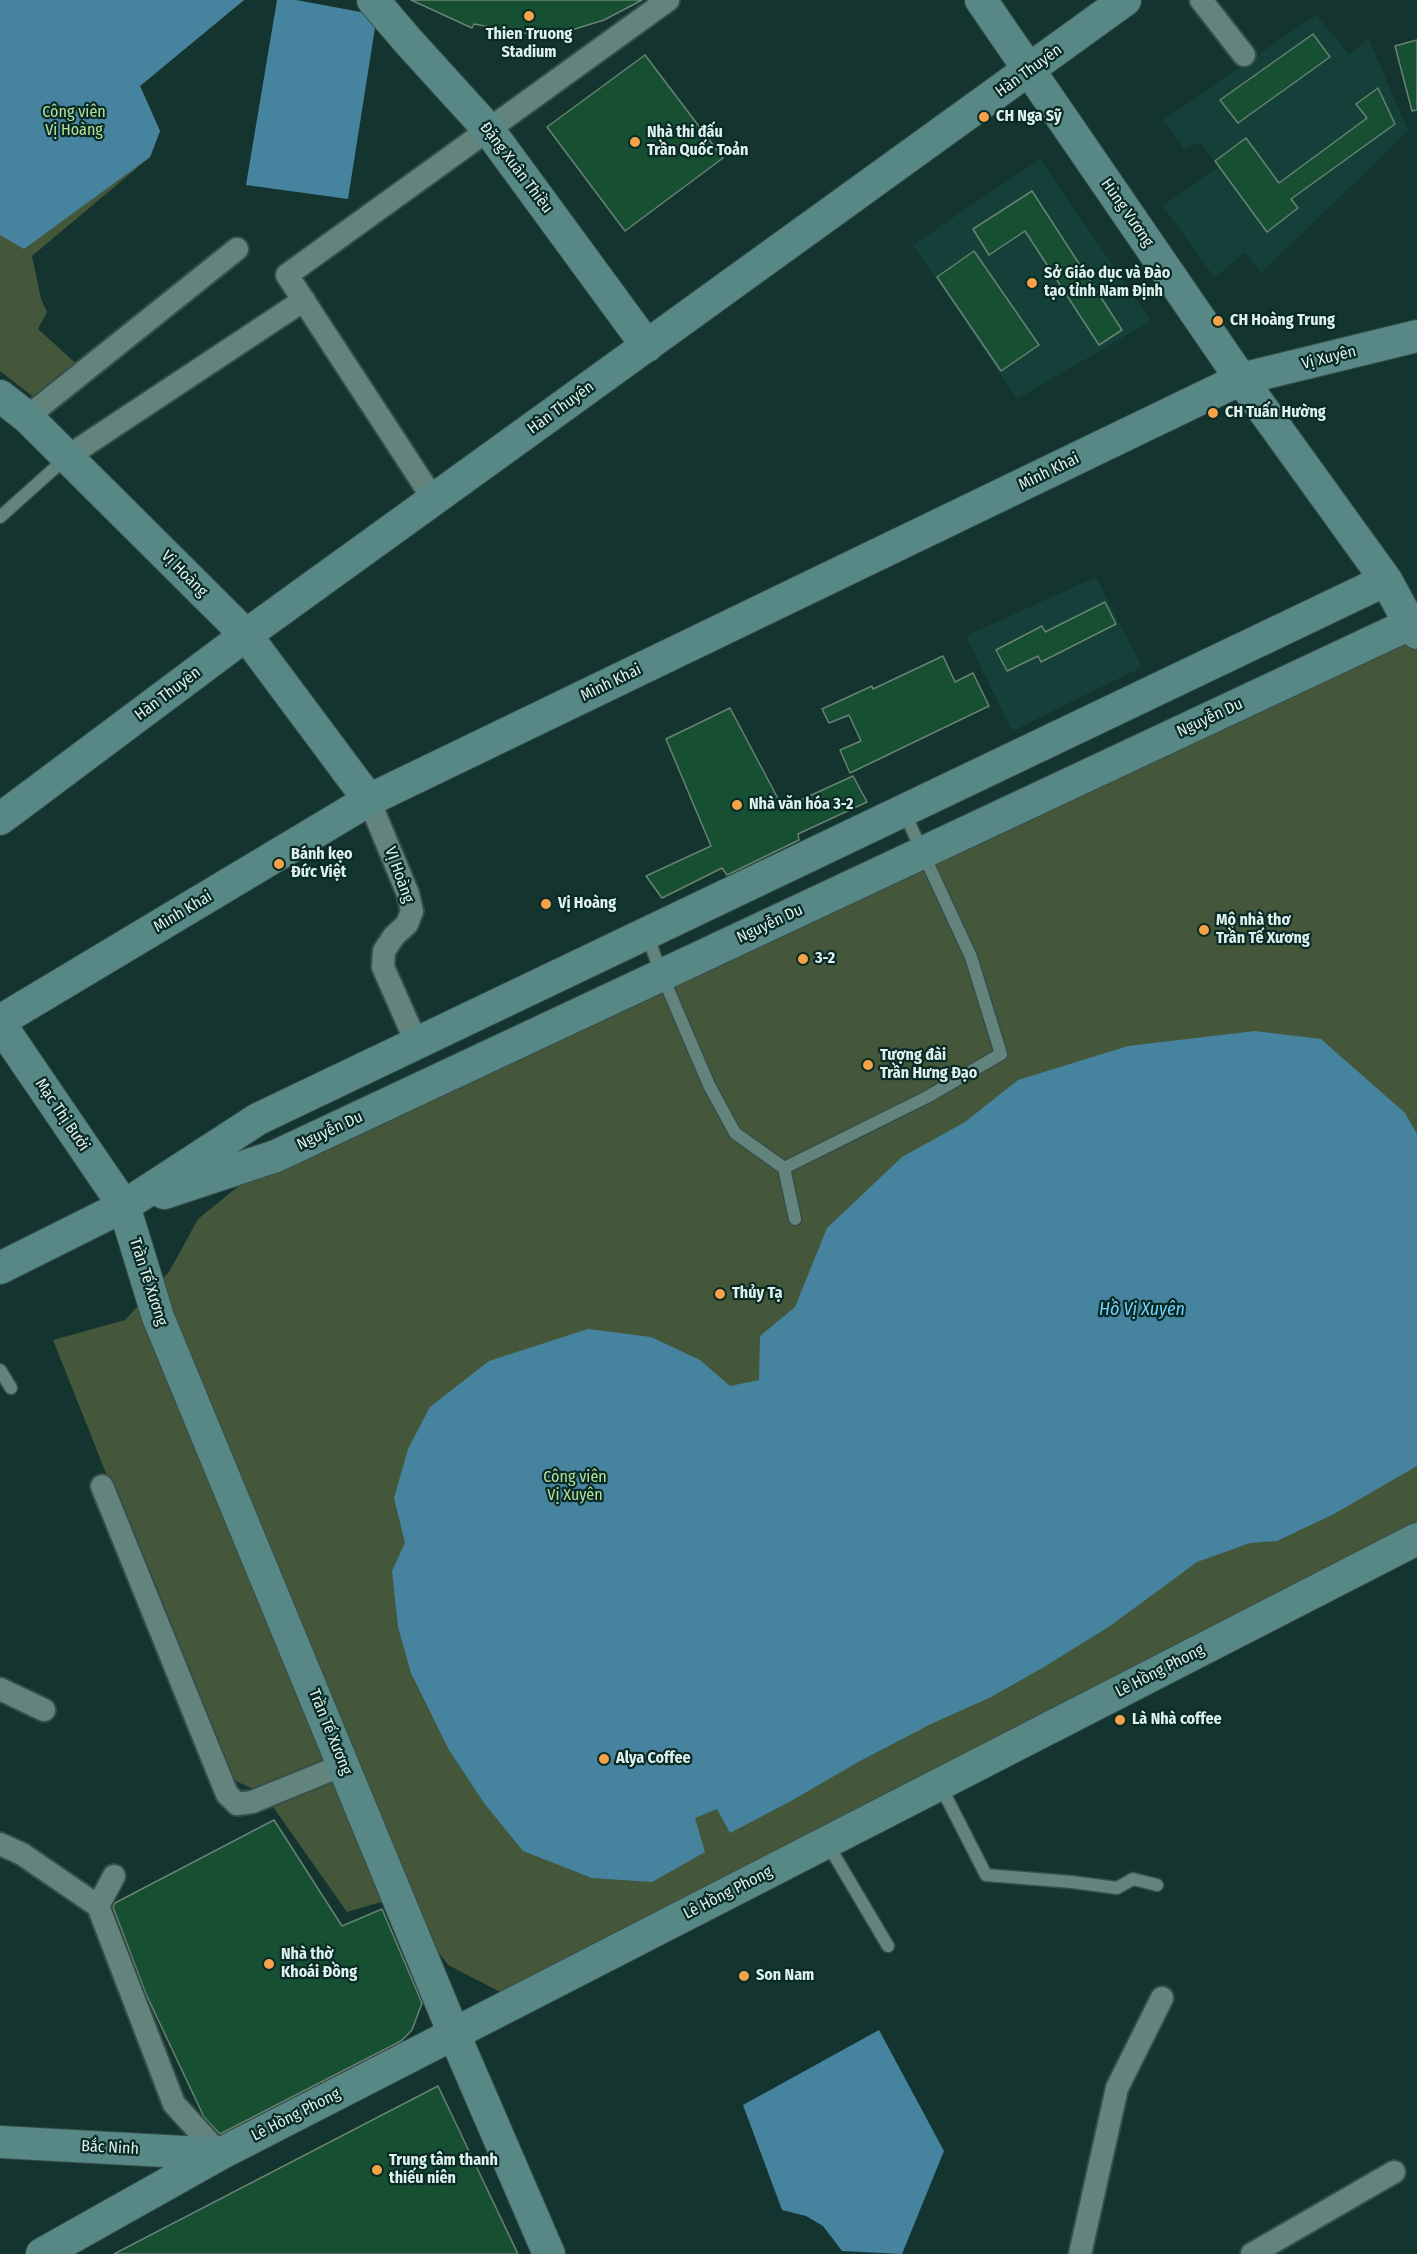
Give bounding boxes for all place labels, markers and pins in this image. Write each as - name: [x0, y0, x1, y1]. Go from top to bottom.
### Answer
- marker: Thien Truong Stadium: [522, 9, 536, 23]
- place label: Thien Truong Stadium: [486, 25, 572, 63]
- place label: CH Nga Sỹ: [996, 107, 1062, 127]
- marker: CH Nga Sỹ: [977, 110, 991, 124]
- place label: Nhà thi đấu Trần Quốc Toản: [647, 123, 748, 161]
- marker: Nhà thi đấu Trần Quốc Toản: [628, 135, 642, 149]
- place label: Sở Giáo dục và Đào tạo tỉnh Nam Định: [1044, 264, 1170, 302]
- marker: Sở Giáo dục và Đào tạo tỉnh Nam Định: [1025, 276, 1039, 290]
- place label: CH Hoàng Trung: [1230, 311, 1335, 331]
- marker: CH Hoàng Trung: [1211, 314, 1225, 328]
- place label: CH Tuấn Hường: [1225, 403, 1326, 423]
- marker: CH Tuấn Hường: [1206, 406, 1220, 420]
- place label: Nhà văn hóa 3-2: [749, 795, 853, 815]
- marker: Nhà văn hóa 3-2: [730, 798, 744, 812]
- place label: Bánh kẹo Đức Việt: [291, 845, 353, 883]
- marker: Bánh kẹo Đức Việt: [272, 857, 286, 871]
- place label: Vị Hoàng: [558, 894, 616, 914]
- marker: Vị Hoàng: [539, 897, 553, 911]
- place label: Mộ nhà thơ Trần Tế Xương: [1216, 911, 1310, 949]
- marker: Mộ nhà thơ Trần Tế Xương: [1197, 923, 1211, 937]
- place label: 3-2: [815, 949, 835, 969]
- marker: 3-2: [796, 952, 810, 966]
- place label: Tượng đài Trần Hưng Đạo: [880, 1046, 977, 1084]
- marker: Tượng đài Trần Hưng Đạo: [861, 1058, 875, 1072]
- place label: Thủy Tạ: [732, 1284, 782, 1304]
- marker: Thủy Tạ: [713, 1287, 727, 1301]
- place label: Là Nhà coffee: [1132, 1710, 1222, 1730]
- marker: Là Nhà coffee: [1113, 1713, 1127, 1727]
- place label: Alya Coffee: [616, 1749, 691, 1769]
- marker: Alya Coffee: [597, 1752, 611, 1766]
- place label: Nhà thờ Khoái Đồng: [281, 1945, 357, 1983]
- marker: Nhà thờ Khoái Đồng: [262, 1957, 276, 1971]
- place label: Son Nam: [756, 1966, 814, 1986]
- marker: Son Nam: [737, 1969, 751, 1983]
- place label: Trung tâm thanh thiếu niên: [389, 2151, 498, 2189]
- marker: Trung tâm thanh thiếu niên: [370, 2163, 384, 2177]

